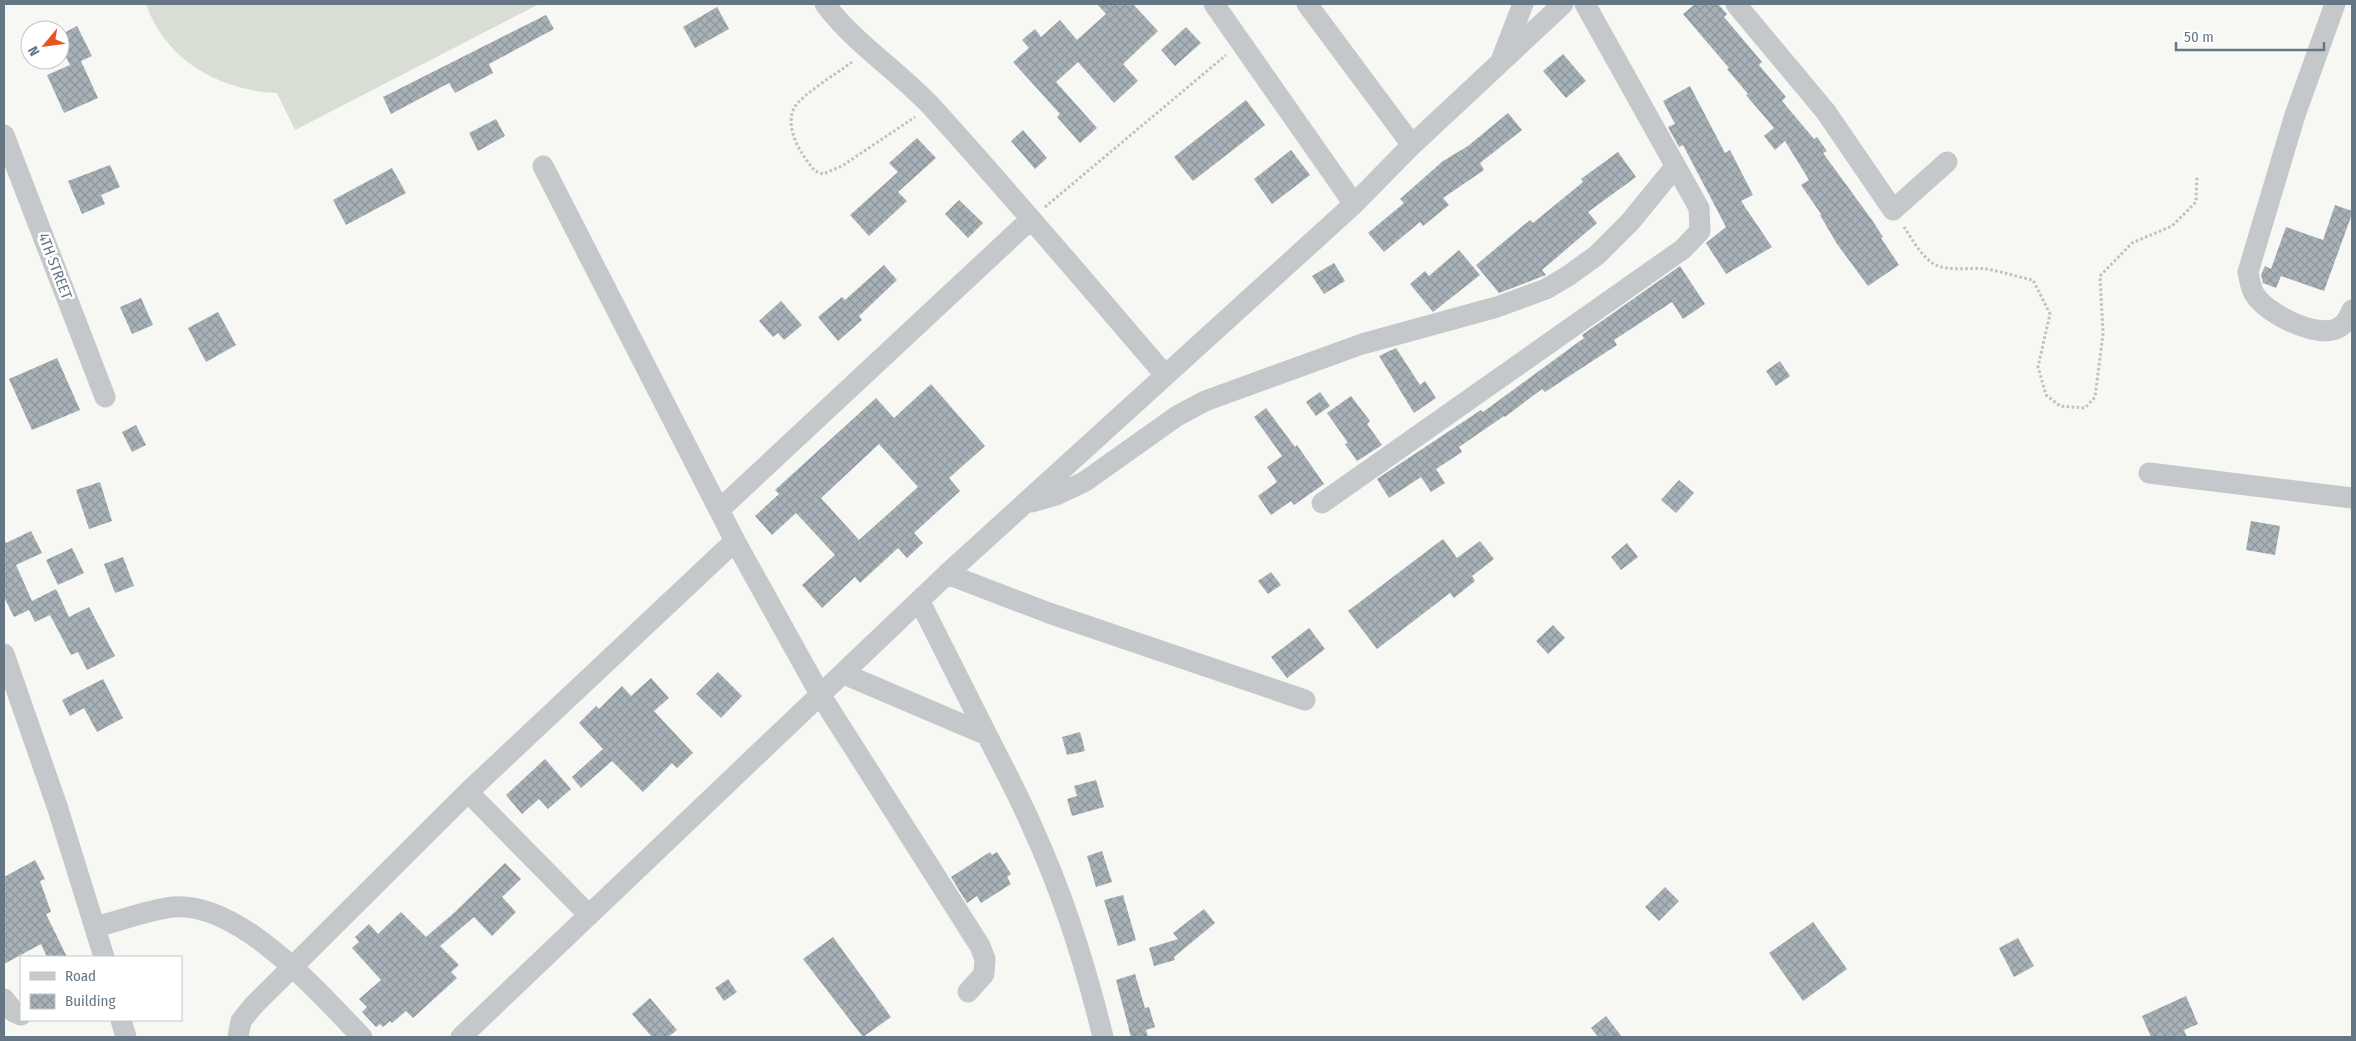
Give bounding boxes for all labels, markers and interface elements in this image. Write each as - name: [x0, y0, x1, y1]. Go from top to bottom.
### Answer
- north arrow: [20, 20, 70, 70]
- scale bar: [2176, 20, 2324, 52]
- text: 50 m: [2184, 28, 2214, 46]
- text: N: [25, 43, 44, 59]
- street label: 4TH STREET: [34, 230, 76, 302]
- legend: [20, 956, 182, 1021]
- text: Road: [65, 967, 96, 985]
- text: Building: [65, 992, 116, 1010]

